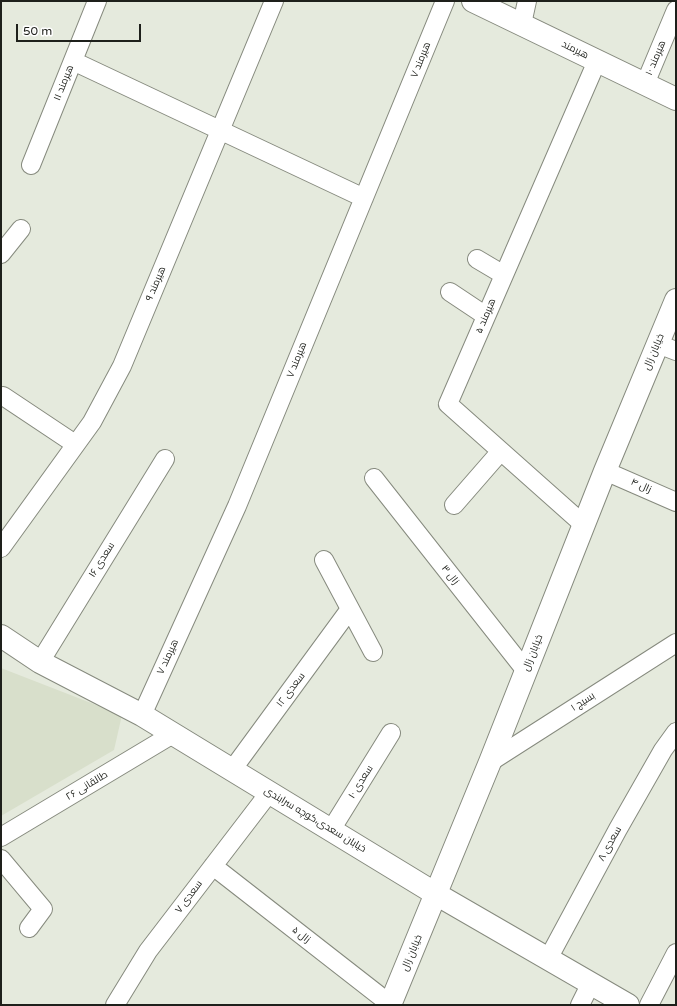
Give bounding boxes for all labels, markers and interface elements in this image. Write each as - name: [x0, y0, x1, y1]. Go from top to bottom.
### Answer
- scale bar: [18, 16, 143, 42]
- text: 50 m: [23, 24, 52, 38]
- street label: هیرمند: [560, 38, 590, 62]
- street label: هیرمند ۱۰: [643, 39, 669, 77]
- street label: هیرمند ٧: [408, 40, 434, 80]
- street label: هیرمند ۱۱: [51, 63, 77, 103]
- street label: هیرمند ٩: [143, 265, 169, 303]
- street label: هیرمند ۵: [473, 297, 499, 335]
- street label: خیابان زال: [641, 332, 667, 372]
- street label: هیرمند ٧: [284, 340, 310, 380]
- street label: زال ۴: [629, 476, 653, 496]
- street label: سعدی ۱۶: [86, 540, 118, 580]
- street label: زال ۳: [439, 563, 461, 587]
- street label: خیابان زال: [520, 633, 546, 673]
- street label: هیرمند ٧: [155, 637, 181, 677]
- street label: سعدی ۱۲: [274, 670, 308, 710]
- street label: بسیج ۱: [569, 690, 597, 714]
- street label: سعدی ۱۰: [346, 763, 376, 801]
- street label: طالقانی ۲۶: [64, 769, 110, 803]
- street label: خیابان سعدی،کوچه سرابندی: [262, 785, 368, 855]
- street label: سعدی ۸: [596, 825, 624, 863]
- street label: سعدی ۷: [173, 878, 205, 916]
- street label: زال ۵: [289, 924, 313, 946]
- street label: خیابان زال: [399, 933, 425, 973]

